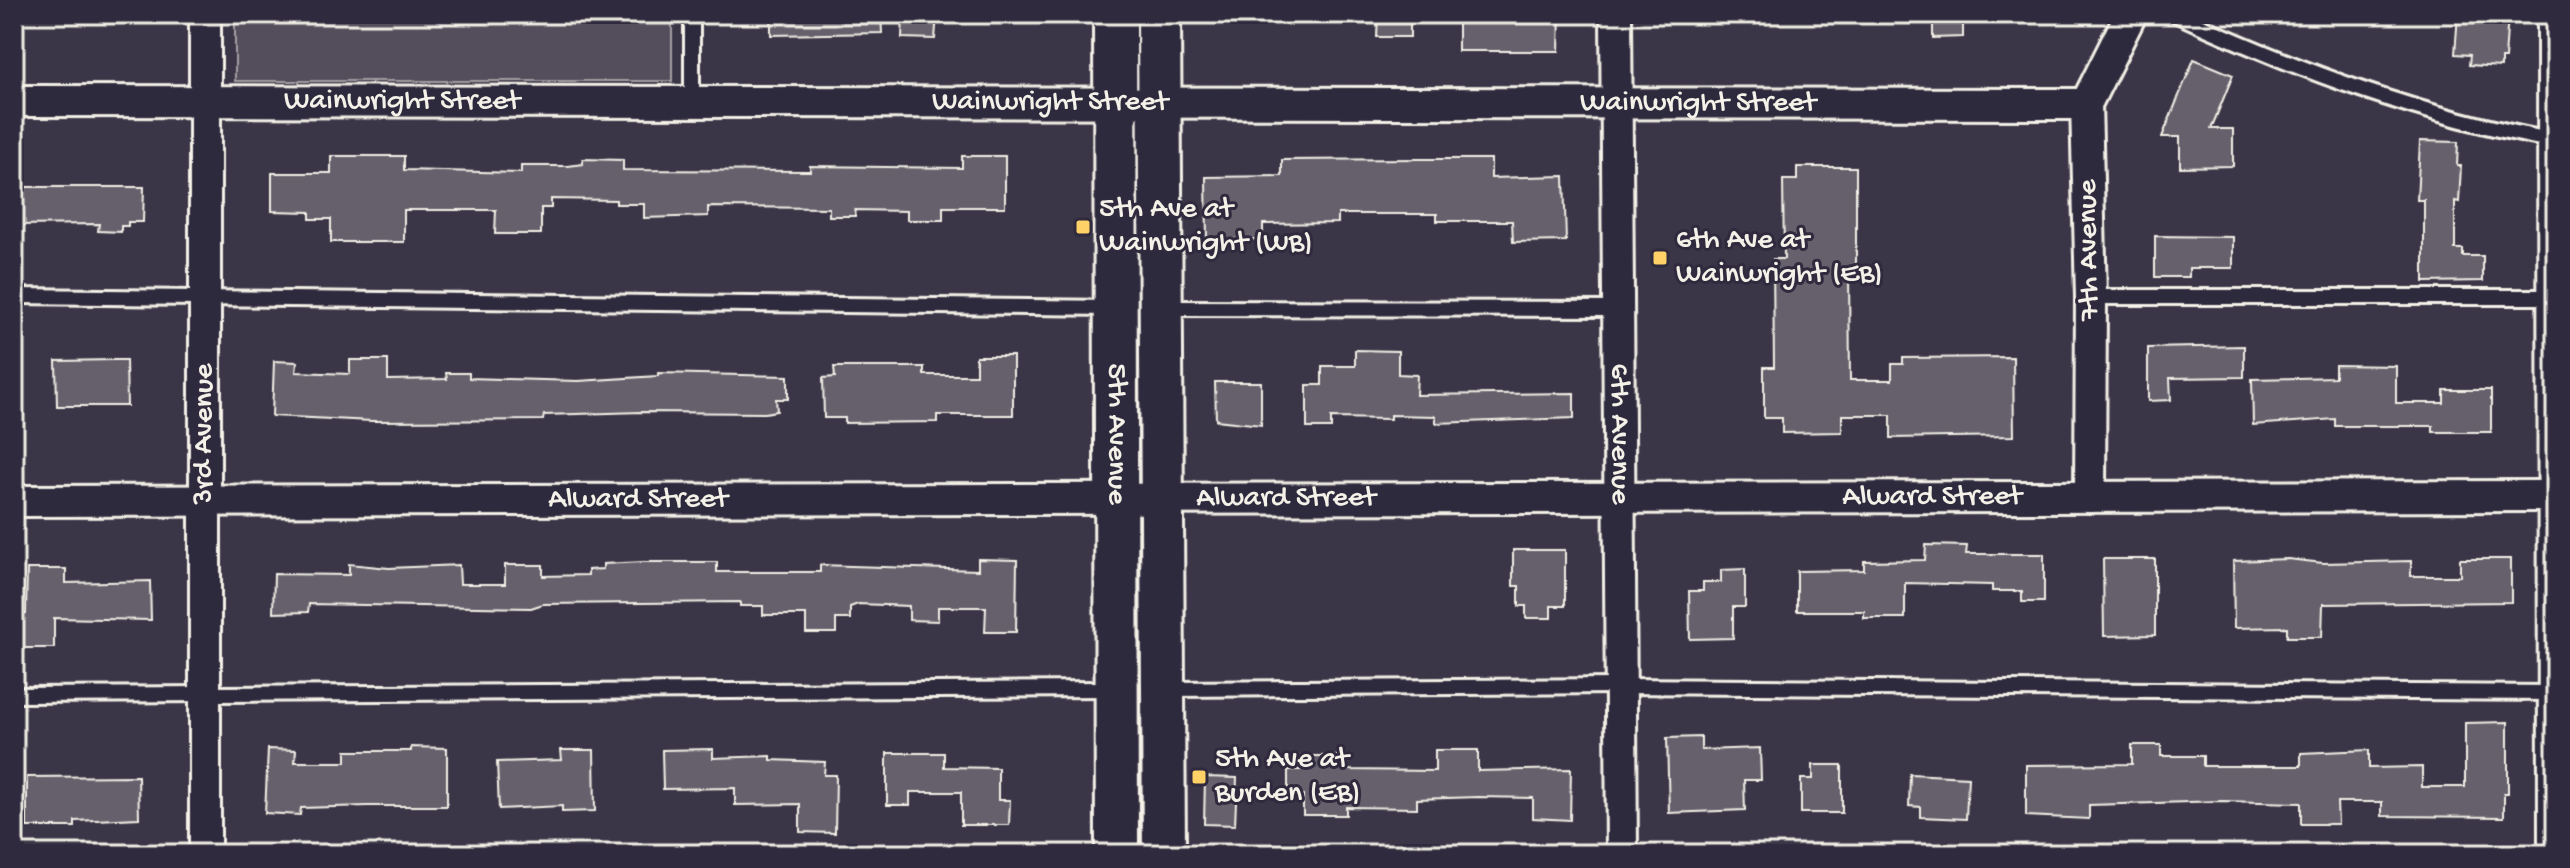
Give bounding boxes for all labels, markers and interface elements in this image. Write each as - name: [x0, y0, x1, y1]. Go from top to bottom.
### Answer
- street label: Wainwright Street: [284, 84, 523, 119]
- street label: Wainwright Street: [932, 85, 1171, 120]
- street label: Wainwright Street: [1580, 86, 1819, 121]
- street label: 7th Avenue: [2071, 179, 2109, 322]
- place label: 5th Ave at Wainwright (WB): [1099, 193, 1313, 262]
- marker: 5th Ave at Wainwright (WB): [1074, 218, 1092, 236]
- place label: 6th Ave at Wainwright (EB): [1676, 224, 1883, 293]
- marker: 6th Ave at Wainwright (EB): [1651, 249, 1669, 267]
- street label: 3rd Avenue: [188, 363, 223, 506]
- street label: 5th Avenue: [1098, 363, 1134, 505]
- street label: 6th Avenue: [1601, 363, 1637, 505]
- street label: Alward Street: [1842, 480, 2025, 515]
- street label: Alward Street: [1196, 481, 1379, 516]
- street label: Alward Street: [548, 482, 731, 517]
- place label: 5th Ave at Burden (EB): [1214, 743, 1360, 812]
- marker: 5th Ave at Burden (EB): [1190, 768, 1208, 786]

